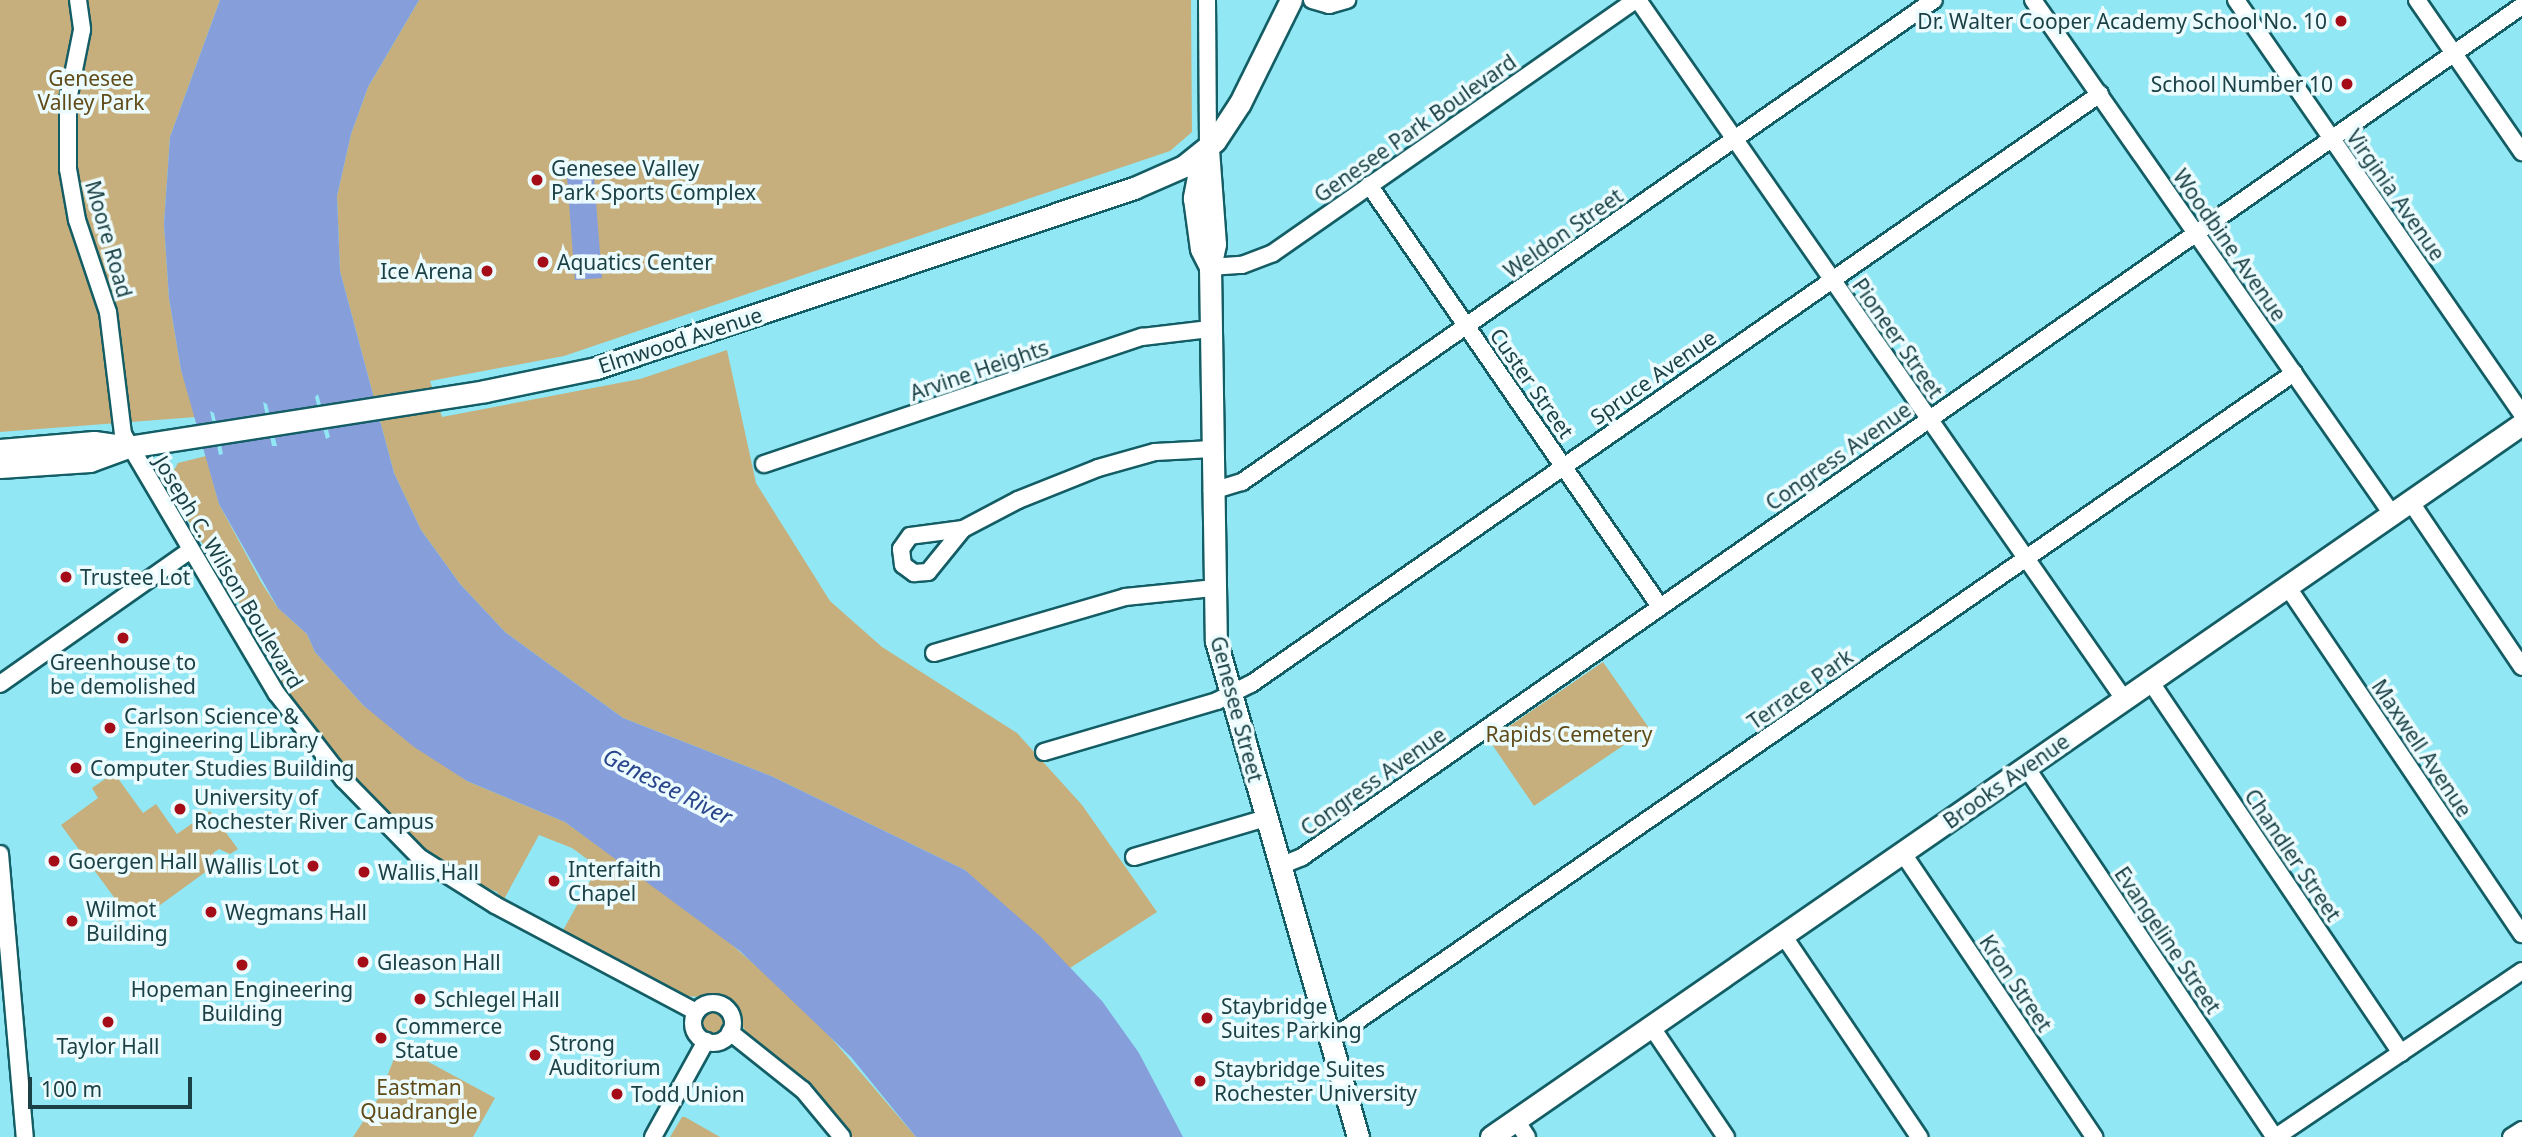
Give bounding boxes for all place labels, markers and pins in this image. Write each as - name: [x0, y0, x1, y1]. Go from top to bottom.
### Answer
- place label: Dr. Walter Cooper Academy School No. 10: [1917, 8, 2327, 34]
- marker: Dr. Walter Cooper Academy School No. 10: [2333, 13, 2349, 29]
- place label: School Number 10: [2151, 71, 2333, 97]
- marker: School Number 10: [2339, 76, 2355, 92]
- place label: Genesee Valley Park Sports Complex: [551, 155, 756, 205]
- marker: Genesee Valley Park Sports Complex: [529, 172, 545, 188]
- place label: Aquatics Center: [557, 249, 713, 275]
- marker: Aquatics Center: [535, 254, 551, 270]
- place label: Ice Arena: [380, 258, 473, 284]
- marker: Ice Arena: [479, 263, 495, 279]
- place label: Trustee Lot: [80, 564, 190, 590]
- marker: Trustee Lot: [58, 569, 74, 585]
- marker: Greenhouse to be demolished: [115, 630, 131, 646]
- place label: Greenhouse to be demolished: [50, 649, 196, 699]
- place label: Carlson Science & Engineering Library: [124, 703, 318, 753]
- marker: Carlson Science & Engineering Library: [102, 720, 118, 736]
- place label: Computer Studies Building: [90, 755, 355, 781]
- marker: Computer Studies Building: [68, 760, 84, 776]
- place label: University of Rochester River Campus: [194, 784, 434, 834]
- marker: University of Rochester River Campus: [172, 801, 188, 817]
- place label: Goergen Hall: [68, 848, 198, 874]
- marker: Goergen Hall: [46, 853, 62, 869]
- place label: Wallis Lot: [205, 853, 299, 879]
- place label: Interfaith Chapel: [568, 856, 661, 906]
- marker: Wallis Lot: [305, 858, 321, 874]
- place label: Wallis Hall: [378, 859, 479, 885]
- marker: Wallis Hall: [356, 864, 372, 880]
- marker: Interfaith Chapel: [546, 873, 562, 889]
- place label: Wilmot Building: [86, 896, 168, 946]
- place label: Wegmans Hall: [225, 899, 367, 925]
- marker: Wegmans Hall: [203, 904, 219, 920]
- marker: Wilmot Building: [64, 913, 80, 929]
- place label: Gleason Hall: [377, 949, 501, 975]
- marker: Gleason Hall: [355, 954, 371, 970]
- marker: Hopeman Engineering Building: [234, 957, 250, 973]
- place label: Hopeman Engineering Building: [131, 976, 353, 1026]
- place label: Schlegel Hall: [434, 986, 560, 1012]
- marker: Schlegel Hall: [412, 991, 428, 1007]
- place label: Staybridge Suites Parking: [1221, 993, 1362, 1043]
- marker: Staybridge Suites Parking: [1199, 1010, 1215, 1026]
- place label: Commerce Statue: [395, 1013, 502, 1063]
- marker: Taylor Hall: [100, 1014, 116, 1030]
- marker: Commerce Statue: [373, 1030, 389, 1046]
- place label: Strong Auditorium: [549, 1030, 661, 1080]
- place label: Taylor Hall: [57, 1033, 159, 1059]
- marker: Strong Auditorium: [527, 1047, 543, 1063]
- place label: Staybridge Suites Rochester University: [1214, 1056, 1417, 1106]
- marker: Staybridge Suites Rochester University: [1192, 1073, 1208, 1089]
- place label: Todd Union: [631, 1081, 745, 1107]
- marker: Todd Union: [609, 1086, 625, 1102]

